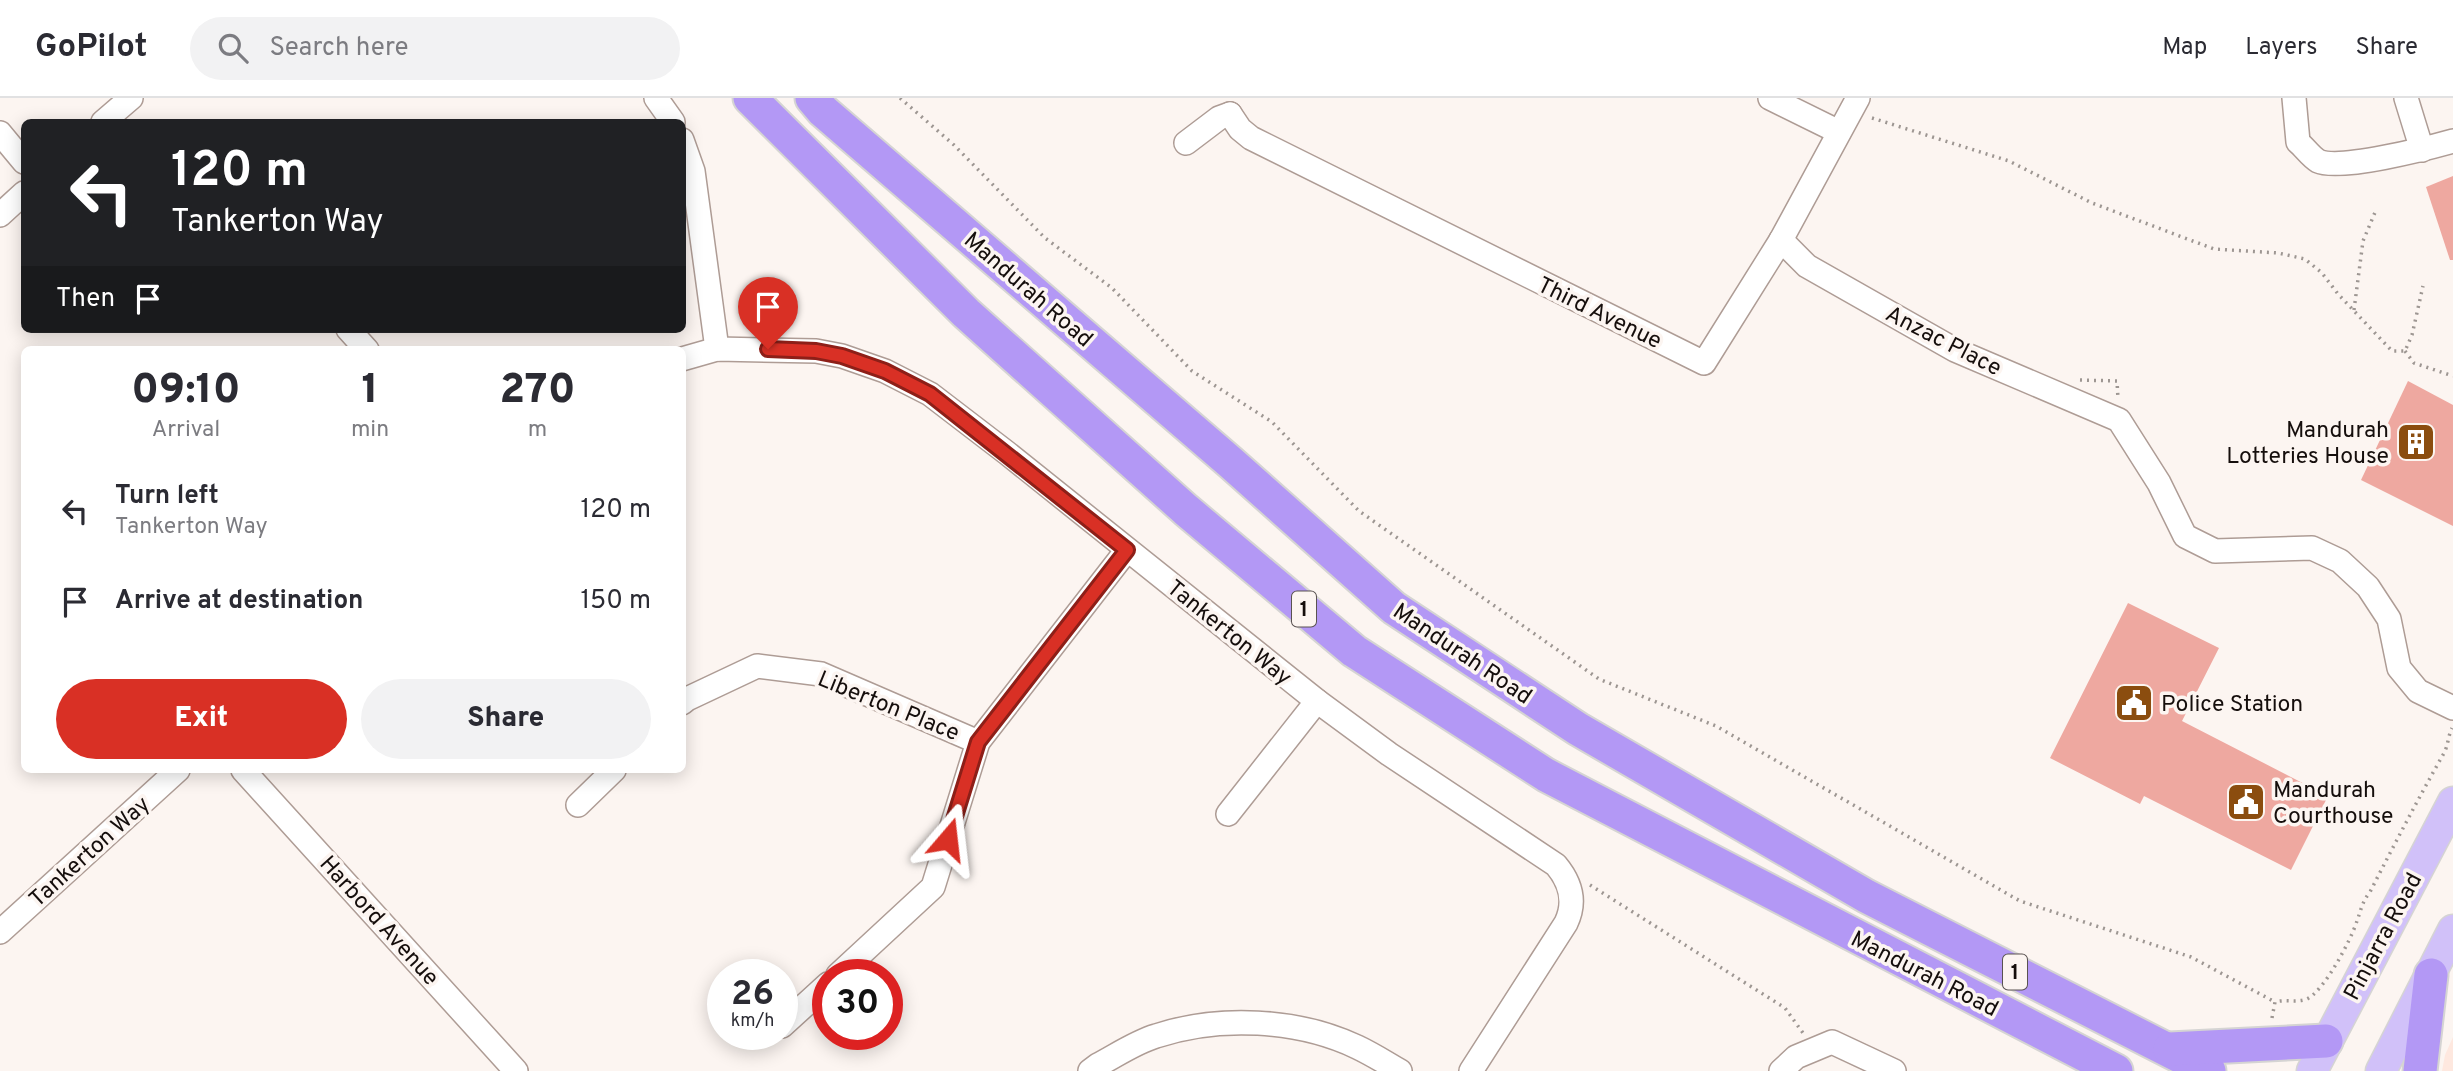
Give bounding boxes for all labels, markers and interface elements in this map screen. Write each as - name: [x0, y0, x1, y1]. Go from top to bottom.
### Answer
- search box: [190, 17, 680, 80]
- text: GoPilot: [35, 27, 148, 69]
- icon: search: [214, 29, 252, 67]
- text: Search here: [270, 32, 408, 65]
- text: Map: [2162, 33, 2207, 63]
- text: Layers: [2245, 33, 2317, 63]
- text: Share: [2355, 33, 2418, 63]
- text: 120 m: [171, 142, 308, 204]
- icon: left: [56, 147, 147, 238]
- text: Tankerton Way: [171, 203, 383, 243]
- street label: Mandurah Road: [957, 227, 1098, 355]
- street label: Third Avenue: [1532, 272, 1666, 357]
- pin: [738, 277, 798, 349]
- icon: arrive: [129, 280, 167, 318]
- text: Then: [56, 283, 115, 316]
- icon: arrive: [749, 288, 787, 326]
- street label: Anzac Place: [1880, 301, 2006, 384]
- text: 09:10: [131, 365, 241, 418]
- text: 1: [361, 365, 379, 418]
- text: 270: [499, 365, 576, 418]
- text: Arrival: [152, 416, 220, 445]
- text: min: [351, 416, 389, 445]
- text: m: [528, 416, 547, 445]
- place label: Mandurah Lotteries House: [2226, 417, 2389, 472]
- building icon: Mandurah Lotteries House: [2395, 421, 2437, 463]
- text: Turn left: [115, 480, 219, 513]
- icon: left: [56, 492, 94, 530]
- text: 120 m: [581, 494, 651, 527]
- text: Tankerton Way: [115, 513, 268, 542]
- street label: Tankerton Way: [1160, 575, 1297, 693]
- icon: arrive: [56, 583, 94, 621]
- text: Arrive at destination: [115, 585, 363, 618]
- text: 150 m: [580, 585, 651, 618]
- road number: 1: [1292, 592, 1316, 626]
- street label: Mandurah Road: [1386, 598, 1537, 712]
- street label: Liberton Place: [813, 666, 963, 749]
- button: Exit: [56, 679, 347, 759]
- button: Share: [361, 679, 651, 759]
- public building icon: Police Station: [2113, 682, 2155, 724]
- place label: Police Station: [2161, 691, 2303, 720]
- place label: Mandurah Courthouse: [2273, 777, 2393, 832]
- public building icon: Mandurah Courthouse: [2225, 781, 2267, 823]
- street label: Tankerton Way: [24, 791, 157, 915]
- position arrow: [911, 802, 985, 876]
- street label: Harbord Avenue: [312, 851, 444, 993]
- street label: Pinjarra Road: [2338, 868, 2430, 1006]
- street label: Mandurah Road: [1845, 926, 2002, 1025]
- road number: 1: [2003, 954, 2027, 990]
- speed limit sign: 30: [812, 959, 903, 1050]
- text: 26: [731, 973, 774, 1017]
- text: km/h: [731, 1010, 774, 1033]

